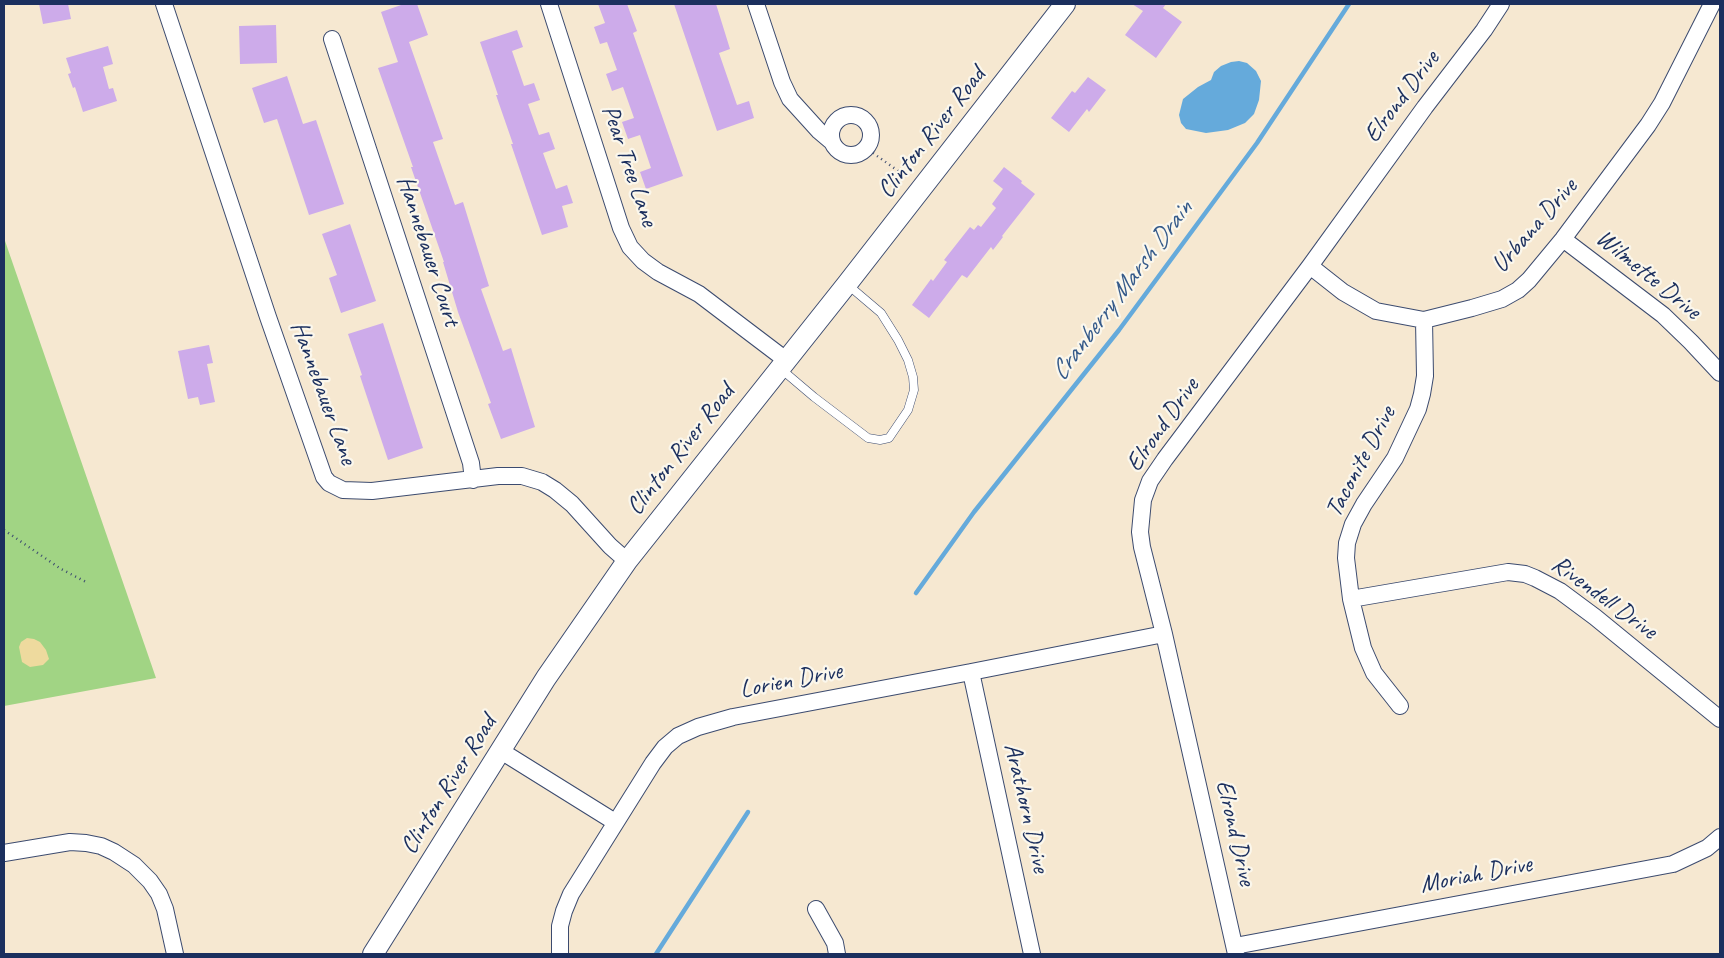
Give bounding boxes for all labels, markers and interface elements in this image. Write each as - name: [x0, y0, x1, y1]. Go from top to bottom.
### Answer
- street label: Elrond Drive: [1358, 45, 1446, 149]
- street label: Clinton River Road: [872, 61, 992, 205]
- street label: Pear Tree Lane: [594, 102, 664, 230]
- street label: Hannebauer Court: [390, 172, 466, 330]
- street label: Urbana Drive: [1486, 173, 1584, 279]
- water label: Cranberry Marsh Drain: [1044, 195, 1200, 387]
- street label: Wilmette Drive: [1589, 223, 1707, 327]
- street label: Hannebauer Lane: [283, 317, 363, 469]
- street label: Elrond Drive: [1120, 372, 1206, 478]
- street label: Clinton River Road: [621, 378, 741, 522]
- street label: Taconite Drive: [1319, 401, 1403, 523]
- street label: Rivendell Drive: [1545, 550, 1663, 646]
- street label: Lorien Drive: [737, 656, 845, 706]
- street label: Clinton River Road: [394, 710, 504, 860]
- street label: Arathorn Drive: [997, 740, 1055, 876]
- street label: Elrond Drive: [1208, 777, 1262, 889]
- street label: Moriah Drive: [1418, 849, 1534, 901]

